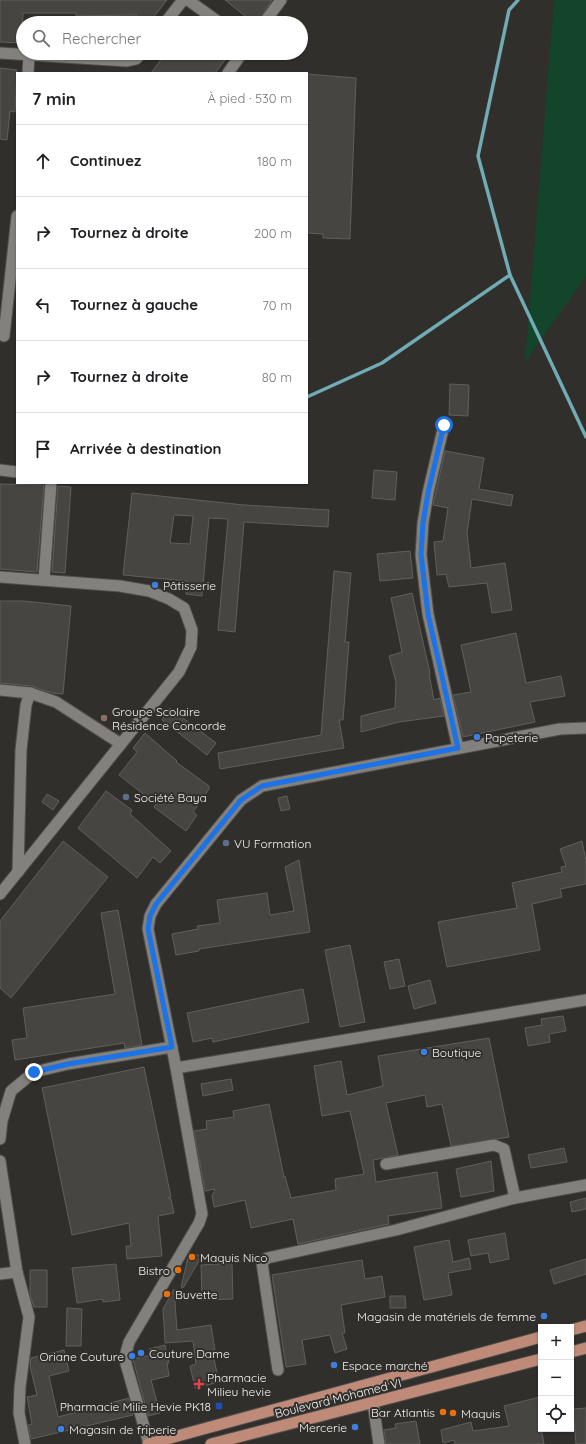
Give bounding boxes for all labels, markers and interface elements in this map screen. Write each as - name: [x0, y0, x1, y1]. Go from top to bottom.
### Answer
- search box: [16, 16, 308, 60]
- icon: search: [30, 27, 52, 49]
- text: Rechercher: [62, 29, 141, 48]
- text: 7 min: [32, 88, 76, 109]
- text: À pied · 530 m: [207, 90, 292, 106]
- icon: ahead: [32, 150, 54, 172]
- text: Continuez: [70, 151, 141, 170]
- text: 180 m: [257, 153, 292, 169]
- icon: right: [32, 222, 54, 244]
- text: Tournez à droite: [70, 223, 189, 242]
- text: 200 m: [254, 225, 292, 241]
- icon: left: [32, 294, 54, 316]
- text: Tournez à gauche: [70, 295, 198, 314]
- text: 70 m: [262, 297, 292, 313]
- icon: right: [32, 366, 54, 388]
- text: Tournez à droite: [70, 367, 189, 386]
- text: 80 m: [262, 369, 292, 385]
- route start: [435, 416, 453, 434]
- icon: arrive: [32, 438, 54, 460]
- text: Arrivée à destination: [70, 439, 222, 458]
- place label: Pâtisserie: [163, 578, 216, 593]
- marker: Pâtisserie: [150, 580, 160, 590]
- place label: Groupe Scolaire Résidence Concorde: [112, 704, 226, 733]
- marker: Groupe Scolaire Résidence Concorde: [99, 713, 109, 723]
- place label: Papeterie: [485, 730, 538, 745]
- marker: Papeterie: [472, 732, 482, 742]
- place label: Société Baya: [134, 790, 207, 805]
- marker: Société Baya: [121, 792, 131, 802]
- place label: VU Formation: [234, 836, 311, 851]
- marker: VU Formation: [221, 838, 231, 848]
- place label: Boutique: [432, 1045, 482, 1060]
- marker: Boutique: [419, 1047, 429, 1057]
- route end: [25, 1063, 43, 1081]
- place label: Maquis Nico: [200, 1250, 268, 1265]
- marker: Maquis Nico: [187, 1252, 197, 1262]
- place label: Bistro: [138, 1263, 170, 1278]
- marker: Bistro: [173, 1265, 183, 1275]
- place label: Buvette: [175, 1287, 218, 1302]
- marker: Buvette: [162, 1289, 172, 1299]
- place label: Magasin de matériels de femme: [357, 1309, 536, 1324]
- marker: Magasin de matériels de femme: [539, 1311, 549, 1321]
- map controls: [538, 1324, 574, 1432]
- button: +: [538, 1324, 574, 1360]
- place label: Couture Dame: [149, 1346, 230, 1361]
- marker: Couture Dame: [136, 1348, 146, 1358]
- place label: Oriane Couture: [39, 1349, 124, 1364]
- marker: Oriane Couture: [127, 1351, 137, 1361]
- place label: Espace marché: [342, 1358, 428, 1373]
- marker: Espace marché: [329, 1360, 339, 1370]
- button: −: [538, 1360, 574, 1396]
- place label: Pharmacie Milieu hevie: [207, 1370, 271, 1399]
- street label: Boulevard Mohamed VI: [273, 1375, 403, 1421]
- marker: Pharmacie Milieu hevie: [194, 1379, 204, 1389]
- button: locate: [538, 1396, 574, 1432]
- place label: Pharmacie Milie Hevie PK18: [60, 1399, 211, 1414]
- marker: Pharmacie Milie Hevie PK18: [214, 1401, 224, 1411]
- place label: Bar Atlantis: [371, 1405, 435, 1420]
- place label: Maquis: [461, 1406, 501, 1421]
- marker: Bar Atlantis: [438, 1407, 448, 1417]
- marker: Maquis: [448, 1408, 458, 1418]
- place label: Mercerie: [299, 1420, 347, 1435]
- place label: Magasin de friperie: [69, 1422, 176, 1437]
- marker: Mercerie: [350, 1422, 360, 1432]
- marker: Magasin de friperie: [56, 1424, 66, 1434]

